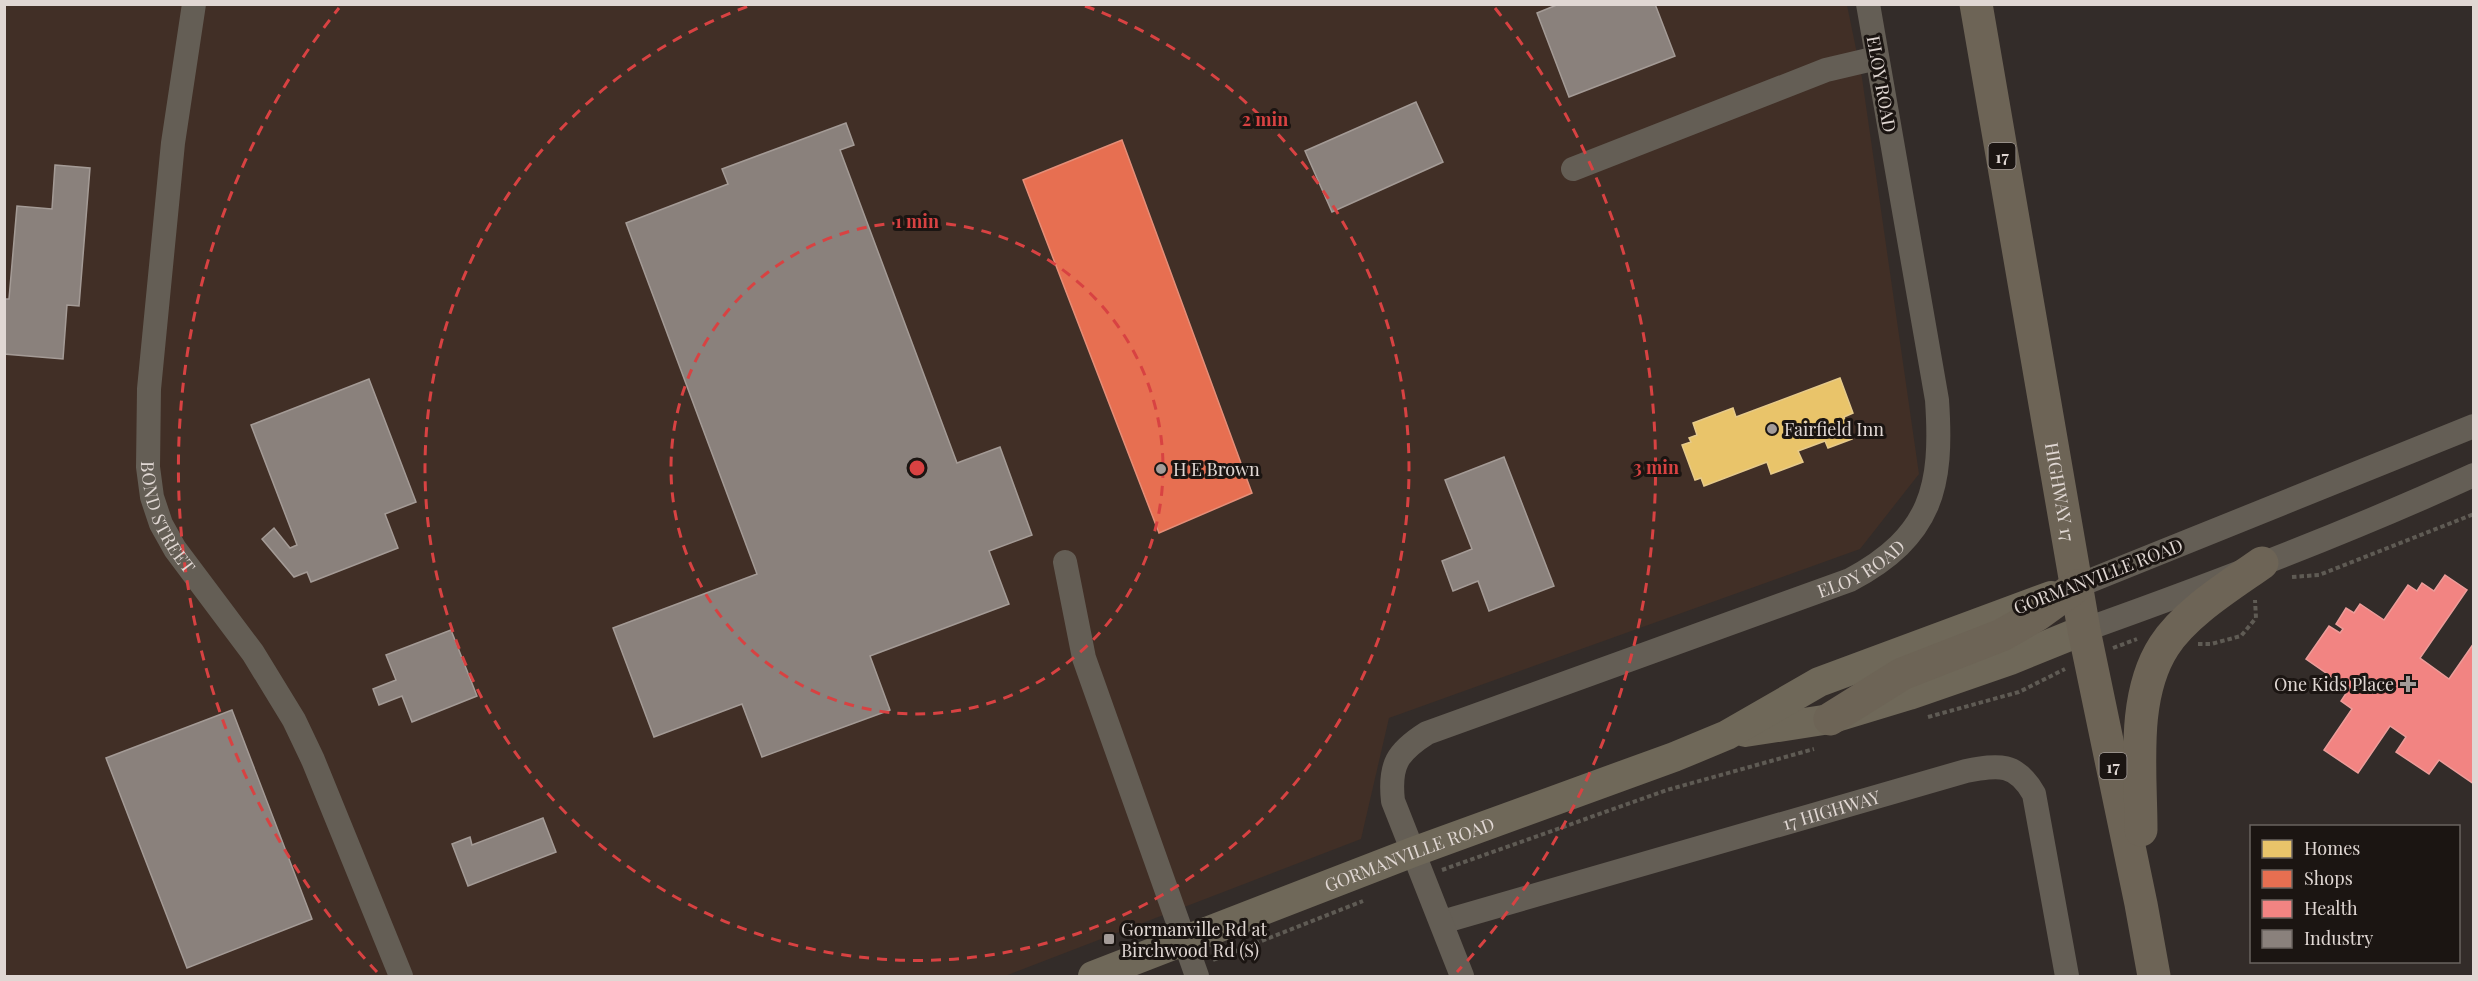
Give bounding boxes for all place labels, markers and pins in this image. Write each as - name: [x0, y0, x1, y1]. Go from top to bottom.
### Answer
- place label: Fairfield Inn: [1784, 417, 1884, 441]
- marker: Fairfield Inn: [1765, 422, 1779, 436]
- place label: H E Brown: [1173, 457, 1260, 481]
- centre of rings: [907, 458, 927, 478]
- marker: H E Brown: [1154, 462, 1168, 476]
- place label: One Kids Place: [2274, 672, 2394, 696]
- marker: One Kids Place: [2399, 675, 2417, 693]
- place label: Gormanville Rd at Birchwood Rd (S): [1121, 917, 1267, 962]
- marker: Gormanville Rd at Birchwood Rd (S): [1102, 932, 1116, 946]

